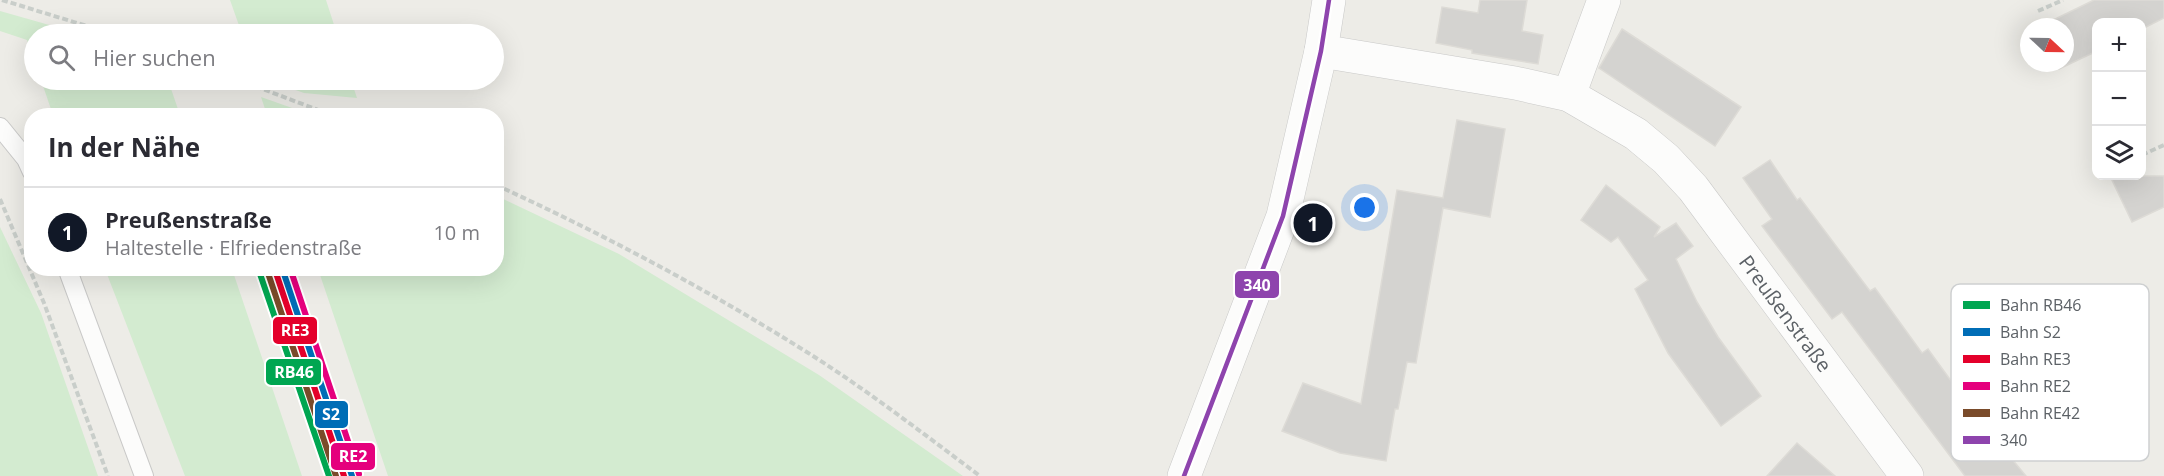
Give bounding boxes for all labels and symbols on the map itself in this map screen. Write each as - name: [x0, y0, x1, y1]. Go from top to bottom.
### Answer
- north arrow: [2020, 18, 2074, 72]
- your location: [1350, 193, 1379, 222]
- pin: 1: [1294, 200, 1332, 246]
- street label: Preußenstraße: [1734, 249, 1838, 377]
- line badge: 340: [1234, 270, 1280, 299]
- text: 340: [1243, 274, 1271, 296]
- legend: [1951, 284, 2149, 461]
- text: Bahn RB46: [2000, 294, 2082, 316]
- line badge: RE3: [272, 316, 318, 345]
- text: RE3: [281, 319, 309, 341]
- text: Bahn S2: [2000, 321, 2061, 343]
- text: Bahn RE3: [2000, 348, 2071, 370]
- line badge: RB46: [265, 358, 322, 386]
- text: RB46: [274, 361, 314, 383]
- text: Bahn RE2: [2000, 375, 2071, 397]
- line badge: S2: [314, 400, 349, 429]
- text: Bahn RE42: [2000, 402, 2080, 424]
- text: S2: [322, 403, 340, 425]
- text: 340: [2000, 429, 2027, 451]
- line badge: RE2: [330, 442, 376, 471]
- text: RE2: [339, 445, 367, 467]

